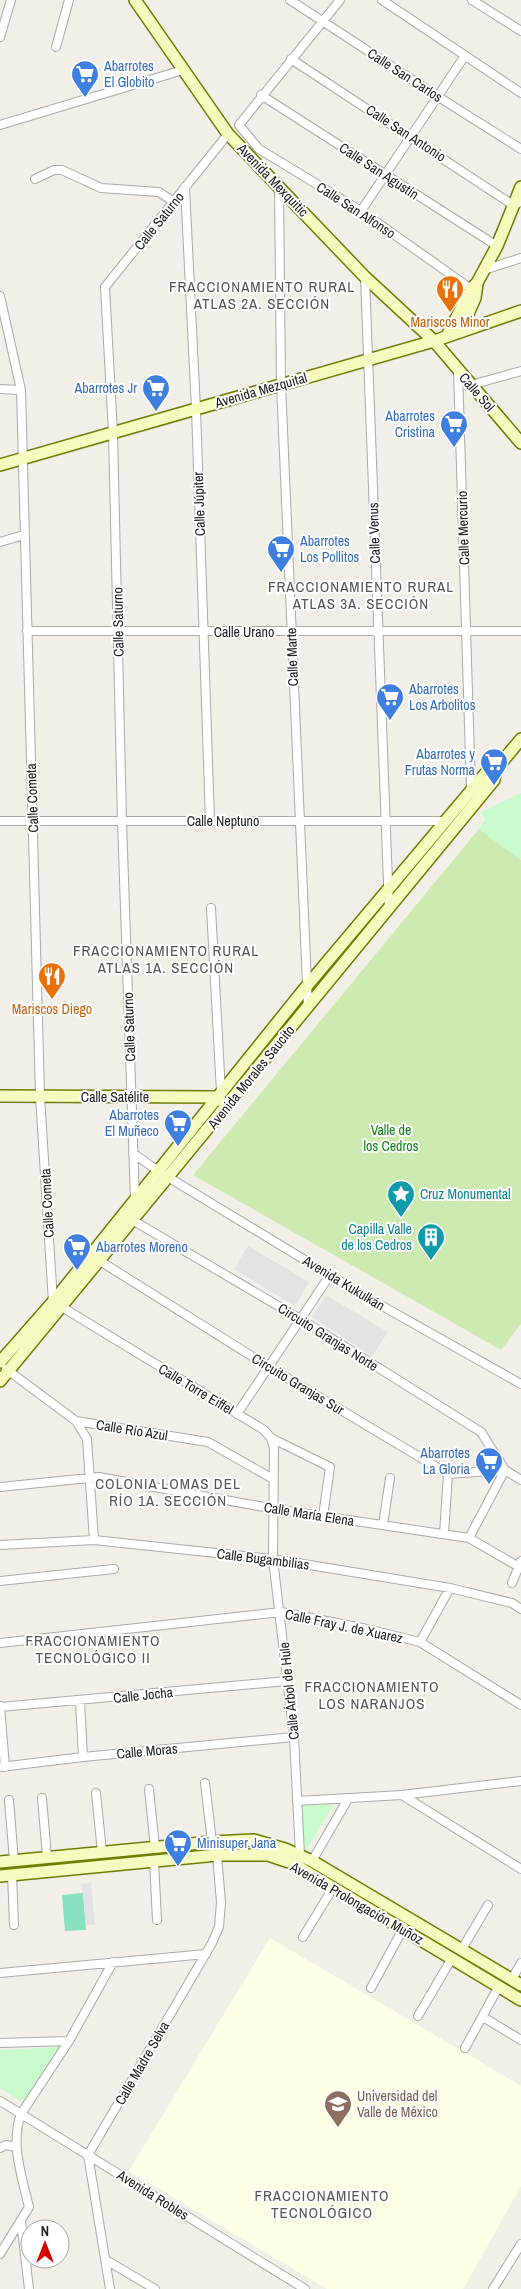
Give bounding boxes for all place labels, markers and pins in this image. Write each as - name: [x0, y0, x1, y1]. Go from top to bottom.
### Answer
- place label: Abarrotes El Globito: [103, 57, 154, 91]
- supermarket icon: Abarrotes El Globito: [70, 59, 100, 98]
- restaurant icon: Mariscos Minor: [435, 274, 465, 313]
- place label: Mariscos Minor: [410, 313, 490, 331]
- supermarket icon: Abarrotes Jr: [141, 373, 171, 412]
- place label: Abarrotes Jr: [73, 379, 137, 397]
- place label: Abarrotes Cristina: [384, 407, 436, 441]
- supermarket icon: Abarrotes Cristina: [439, 409, 469, 448]
- place label: Abarrotes Los Pollitos: [299, 532, 360, 566]
- supermarket icon: Abarrotes Los Pollitos: [266, 534, 296, 573]
- place label: Abarrotes Los Arbolitos: [408, 680, 476, 714]
- supermarket icon: Abarrotes Los Arbolitos: [375, 682, 405, 721]
- place label: Abarrotes y Frutas Norma: [405, 745, 476, 779]
- supermarket icon: Abarrotes y Frutas Norma: [479, 747, 509, 786]
- restaurant icon: Mariscos Diego: [37, 961, 67, 1000]
- place label: Mariscos Diego: [12, 1000, 92, 1018]
- place label: Abarrotes El Muñeco: [105, 1106, 159, 1140]
- supermarket icon: Abarrotes El Muñeco: [163, 1108, 193, 1147]
- place icon: Cruz Monumental: [386, 1179, 416, 1218]
- place label: Cruz Monumental: [420, 1185, 511, 1203]
- place label: Capilla Valle de los Cedros: [341, 1220, 412, 1254]
- building icon: Capilla Valle de los Cedros: [416, 1222, 446, 1261]
- supermarket icon: Abarrotes Moreno: [62, 1232, 92, 1271]
- place label: Abarrotes Moreno: [95, 1238, 188, 1256]
- place label: Abarrotes La Gloria: [419, 1444, 471, 1478]
- supermarket icon: Abarrotes La Gloria: [474, 1446, 504, 1485]
- supermarket icon: Minisuper Jana: [163, 1828, 193, 1867]
- place label: Minisuper Jana: [197, 1834, 277, 1852]
- place label: Universidad del Valle de México: [357, 2087, 438, 2121]
- school or university icon: Universidad del Valle de México: [323, 2089, 353, 2128]

